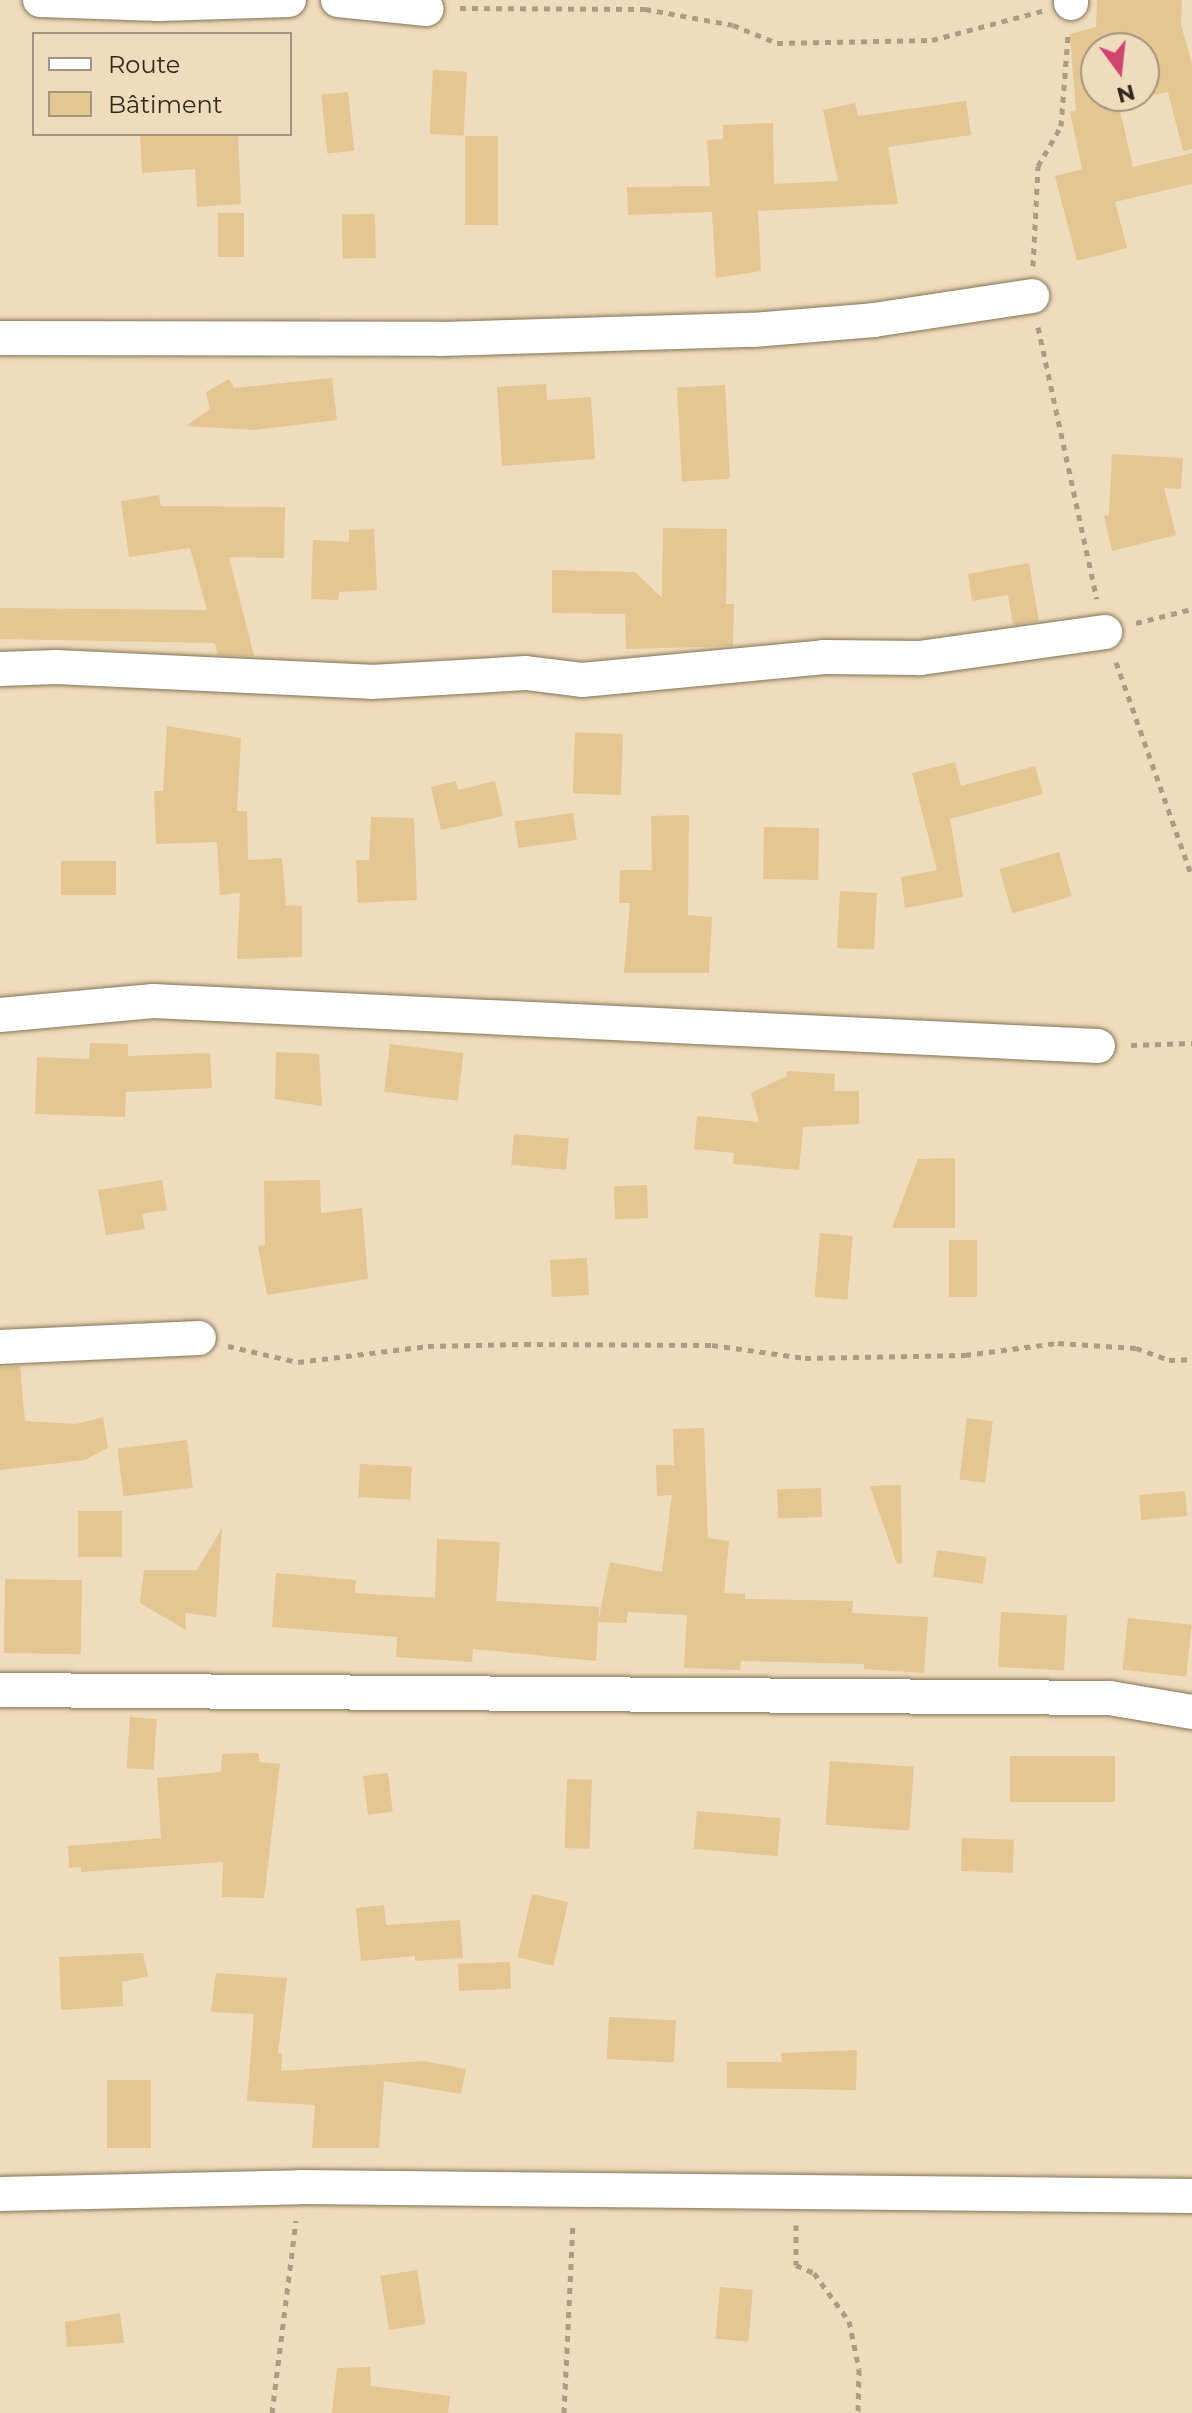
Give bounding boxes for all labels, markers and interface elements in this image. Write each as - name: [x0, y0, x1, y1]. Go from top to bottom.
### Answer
- legend: [32, 32, 292, 136]
- north arrow: [1080, 32, 1160, 112]
- text: Route: [108, 50, 180, 79]
- text: N: [1114, 78, 1138, 109]
- text: Bâtiment: [108, 90, 222, 119]

